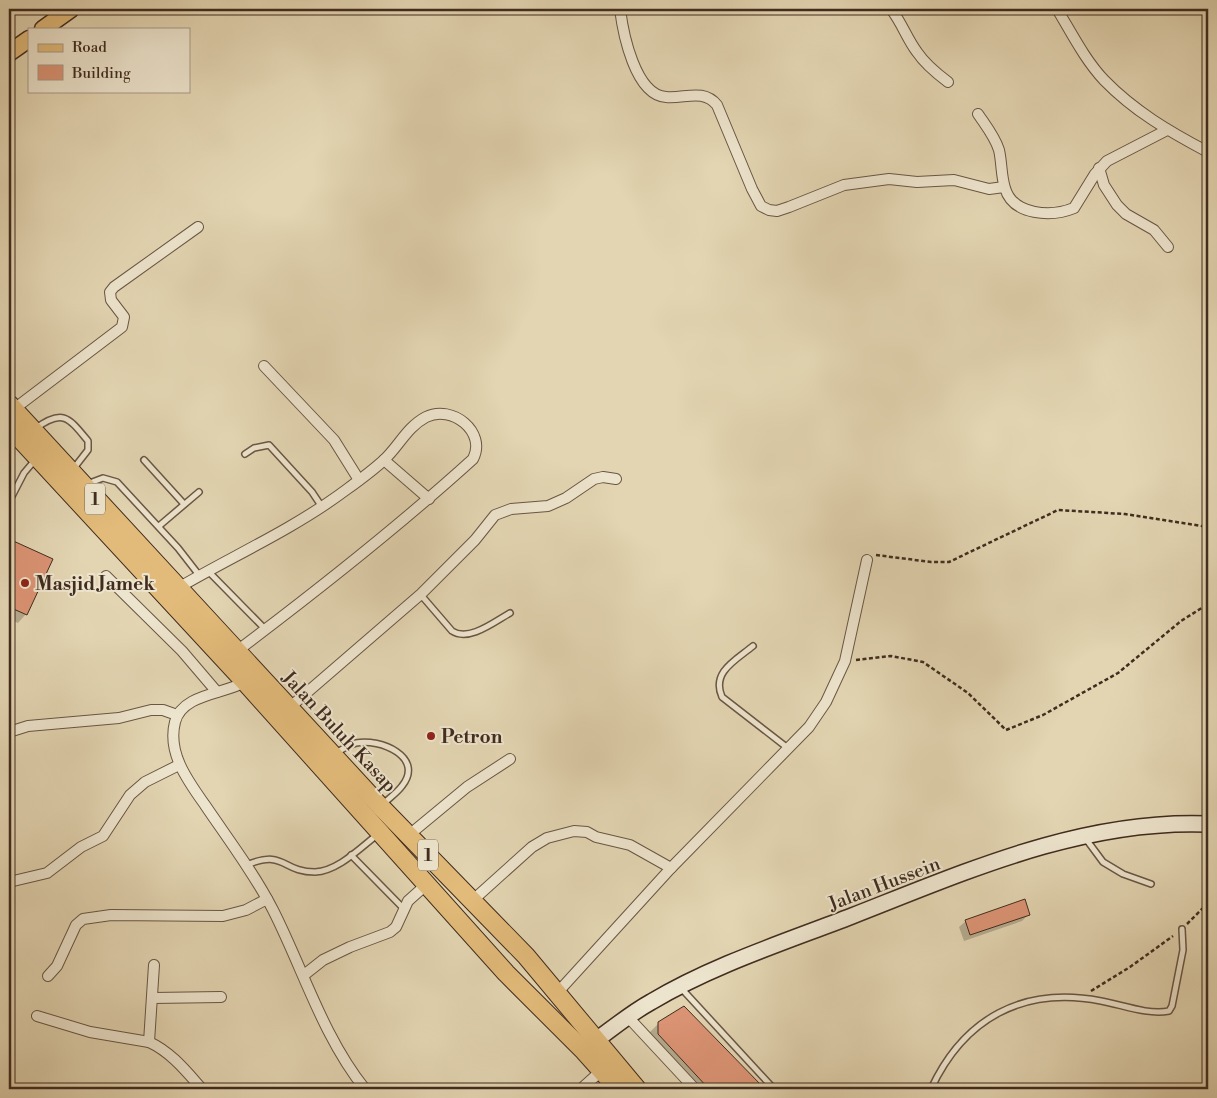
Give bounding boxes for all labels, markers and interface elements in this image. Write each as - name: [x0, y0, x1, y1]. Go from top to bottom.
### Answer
- legend: [28, 28, 190, 92]
- text: Road: [72, 38, 107, 57]
- text: Building: [71, 64, 131, 83]
- road number: 1: [85, 484, 105, 514]
- place label: Masjid Jamek: [35, 572, 155, 596]
- marker: Masjid Jamek: [19, 577, 31, 589]
- street label: Jalan Buluh Kasap: [276, 665, 402, 797]
- place label: Petron: [441, 725, 503, 749]
- marker: Petron: [425, 730, 437, 742]
- road number: 1: [418, 840, 438, 870]
- street label: Jalan Hussein: [824, 852, 944, 917]

